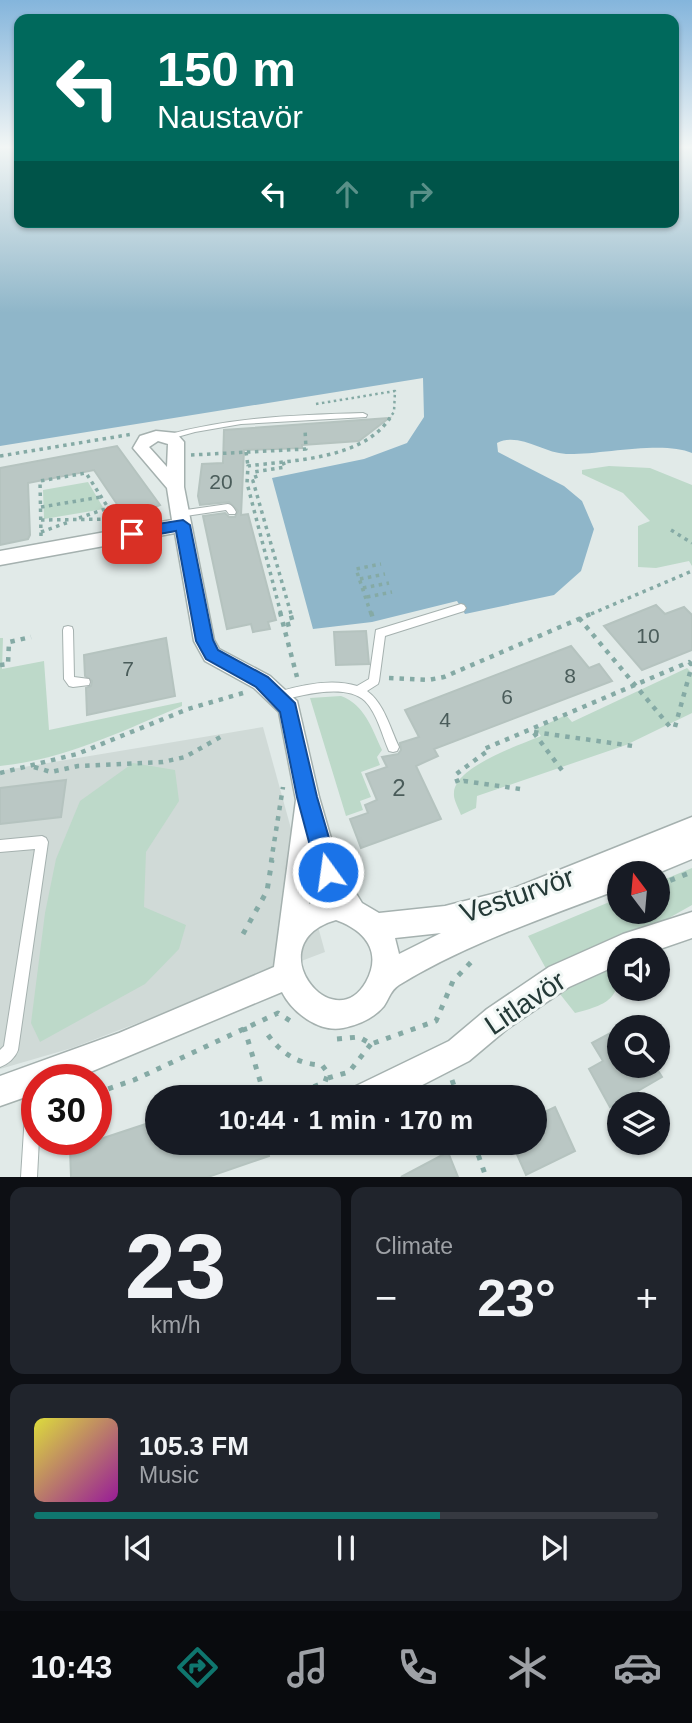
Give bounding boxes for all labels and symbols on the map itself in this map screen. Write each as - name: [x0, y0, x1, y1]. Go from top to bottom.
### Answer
- house number: 20: [209, 470, 233, 493]
- pin: [102, 504, 162, 564]
- house number: 10: [636, 624, 660, 647]
- house number: 7: [122, 657, 134, 680]
- house number: 8: [564, 664, 576, 687]
- house number: 6: [501, 685, 513, 708]
- house number: 4: [439, 708, 451, 731]
- house number: 2: [392, 774, 406, 801]
- position arrow: [291, 835, 365, 909]
- street label: Vesturvör: [456, 861, 578, 929]
- north arrow: [607, 861, 670, 924]
- street label: Litlavör: [479, 965, 571, 1041]
- speed limit sign: 30: [21, 1064, 112, 1155]

